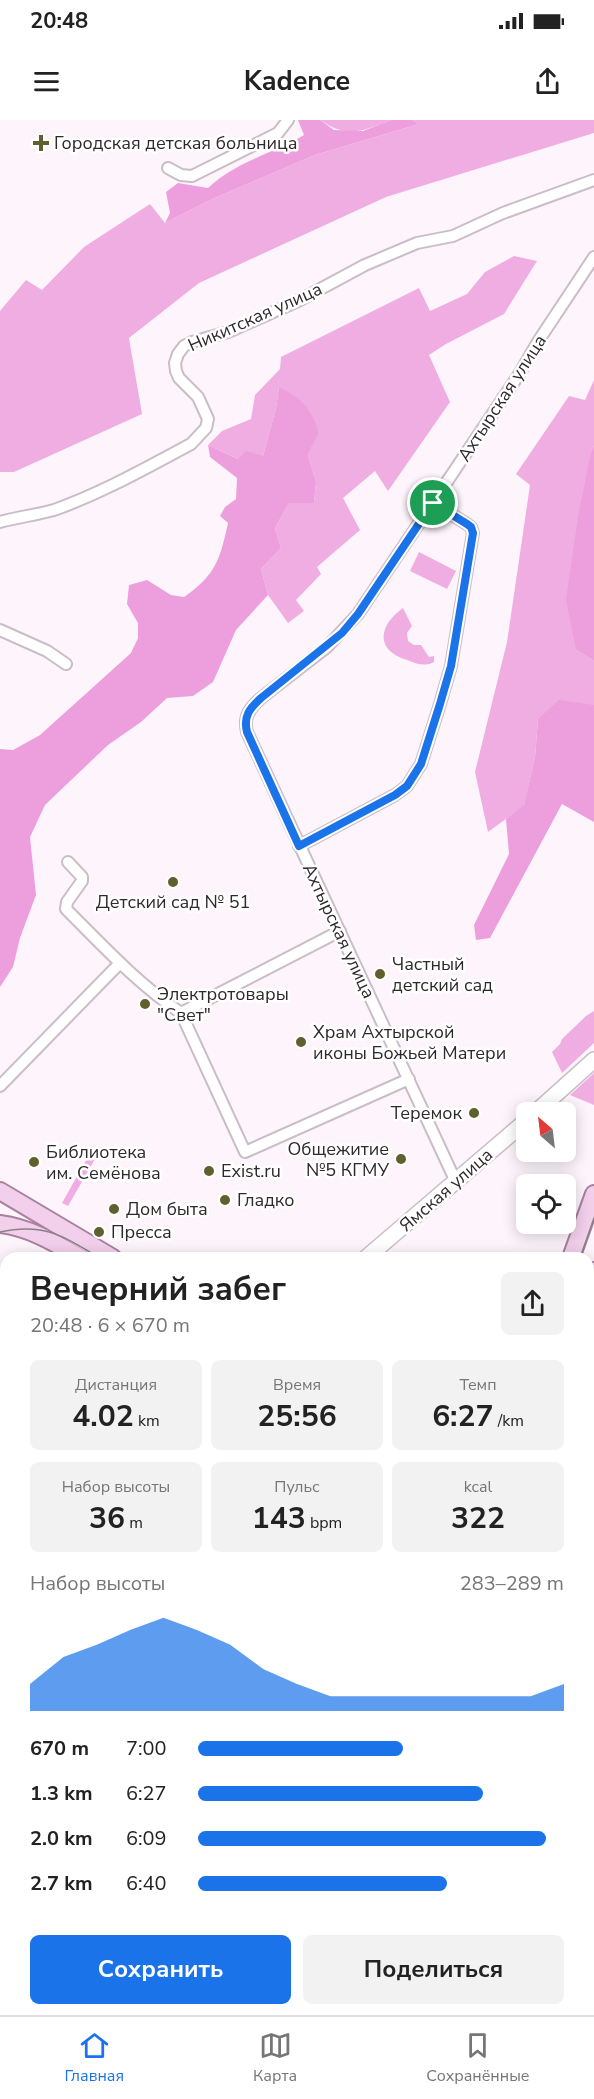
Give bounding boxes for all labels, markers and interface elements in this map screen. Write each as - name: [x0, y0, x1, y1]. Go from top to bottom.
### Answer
- text: 20:48: [30, 6, 88, 36]
- text: Kadence: [244, 63, 350, 100]
- icon: menu: [30, 65, 63, 98]
- icon: share: [531, 65, 564, 98]
- place label: Городская детская больница: [54, 131, 297, 155]
- marker: Городская детская больница: [32, 134, 50, 152]
- street label: Никитская улица: [184, 277, 326, 357]
- street label: Ахтырская улица: [452, 330, 552, 466]
- pin: [407, 477, 458, 528]
- icon: arrive: [416, 486, 449, 519]
- street label: Ахтырская улица: [297, 860, 381, 1002]
- marker: Детский сад № 51: [166, 875, 180, 889]
- place label: Детский сад № 51: [96, 890, 250, 914]
- place label: Частный детский сад: [392, 952, 493, 997]
- marker: Частный детский сад: [373, 967, 387, 981]
- place label: Электротовары "Свет": [157, 982, 289, 1027]
- marker: Электротовары "Свет": [138, 997, 152, 1011]
- place label: Храм Ахтырской иконы Божьей Матери: [313, 1020, 506, 1065]
- marker: Храм Ахтырской иконы Божьей Матери: [294, 1035, 308, 1049]
- place label: Теремок: [391, 1101, 463, 1125]
- north arrow: [516, 1102, 576, 1162]
- map controls: [516, 1102, 576, 1234]
- marker: Теремок: [467, 1106, 481, 1120]
- place label: Общежитие №5 КГМУ: [288, 1137, 389, 1182]
- place label: Библиотека им. Семёнова: [46, 1140, 161, 1185]
- street label: Ямская улица: [394, 1143, 498, 1237]
- marker: Общежитие №5 КГМУ: [394, 1152, 408, 1166]
- marker: Библиотека им. Семёнова: [27, 1155, 41, 1169]
- place label: Exist.ru: [221, 1159, 281, 1183]
- marker: Exist.ru: [202, 1164, 216, 1178]
- button: locate: [516, 1174, 576, 1234]
- place label: Гладко: [237, 1188, 295, 1212]
- marker: Гладко: [218, 1193, 232, 1207]
- place label: Дом быта: [126, 1197, 208, 1221]
- marker: Дом быта: [107, 1202, 121, 1216]
- place label: Пресса: [111, 1220, 172, 1244]
- marker: Пресса: [92, 1225, 106, 1239]
- text: Вечерний забег: [30, 1267, 286, 1312]
- button: share: [501, 1272, 564, 1335]
- text: 20:48 · 6 × 670 m: [30, 1312, 190, 1339]
- text: Дистанция: [75, 1374, 157, 1396]
- text: Время: [273, 1374, 321, 1396]
- text: Темп: [460, 1374, 496, 1396]
- text: 4.02: [72, 1396, 134, 1437]
- text: 25:56: [257, 1396, 337, 1437]
- text: 6:27: [432, 1396, 494, 1437]
- text: km: [134, 1410, 160, 1432]
- text: /km: [494, 1410, 524, 1432]
- text: Набор высоты: [62, 1476, 170, 1498]
- text: Пульс: [274, 1476, 320, 1498]
- text: kcal: [464, 1476, 492, 1498]
- text: 36: [89, 1498, 125, 1539]
- text: 143: [252, 1498, 306, 1539]
- text: 322: [451, 1498, 505, 1539]
- text: m: [125, 1512, 143, 1534]
- text: bpm: [306, 1512, 342, 1534]
- text: Набор высоты: [30, 1570, 165, 1597]
- text: 283–289 m: [460, 1570, 564, 1597]
- text: 670 m: [30, 1735, 89, 1762]
- text: 7:00: [126, 1735, 167, 1762]
- text: 1.3 km: [30, 1780, 93, 1807]
- text: 6:27: [126, 1780, 167, 1807]
- text: 2.0 km: [30, 1825, 93, 1852]
- text: 6:09: [126, 1825, 167, 1852]
- text: 2.7 km: [30, 1870, 93, 1897]
- text: 6:40: [126, 1870, 167, 1897]
- button: Сохранить: [30, 1935, 291, 2004]
- button: Поделиться: [303, 1935, 564, 2004]
- tab: Главная: [64, 2029, 124, 2087]
- tab: Карта: [253, 2029, 297, 2087]
- tab: Сохранённые: [426, 2029, 530, 2087]

